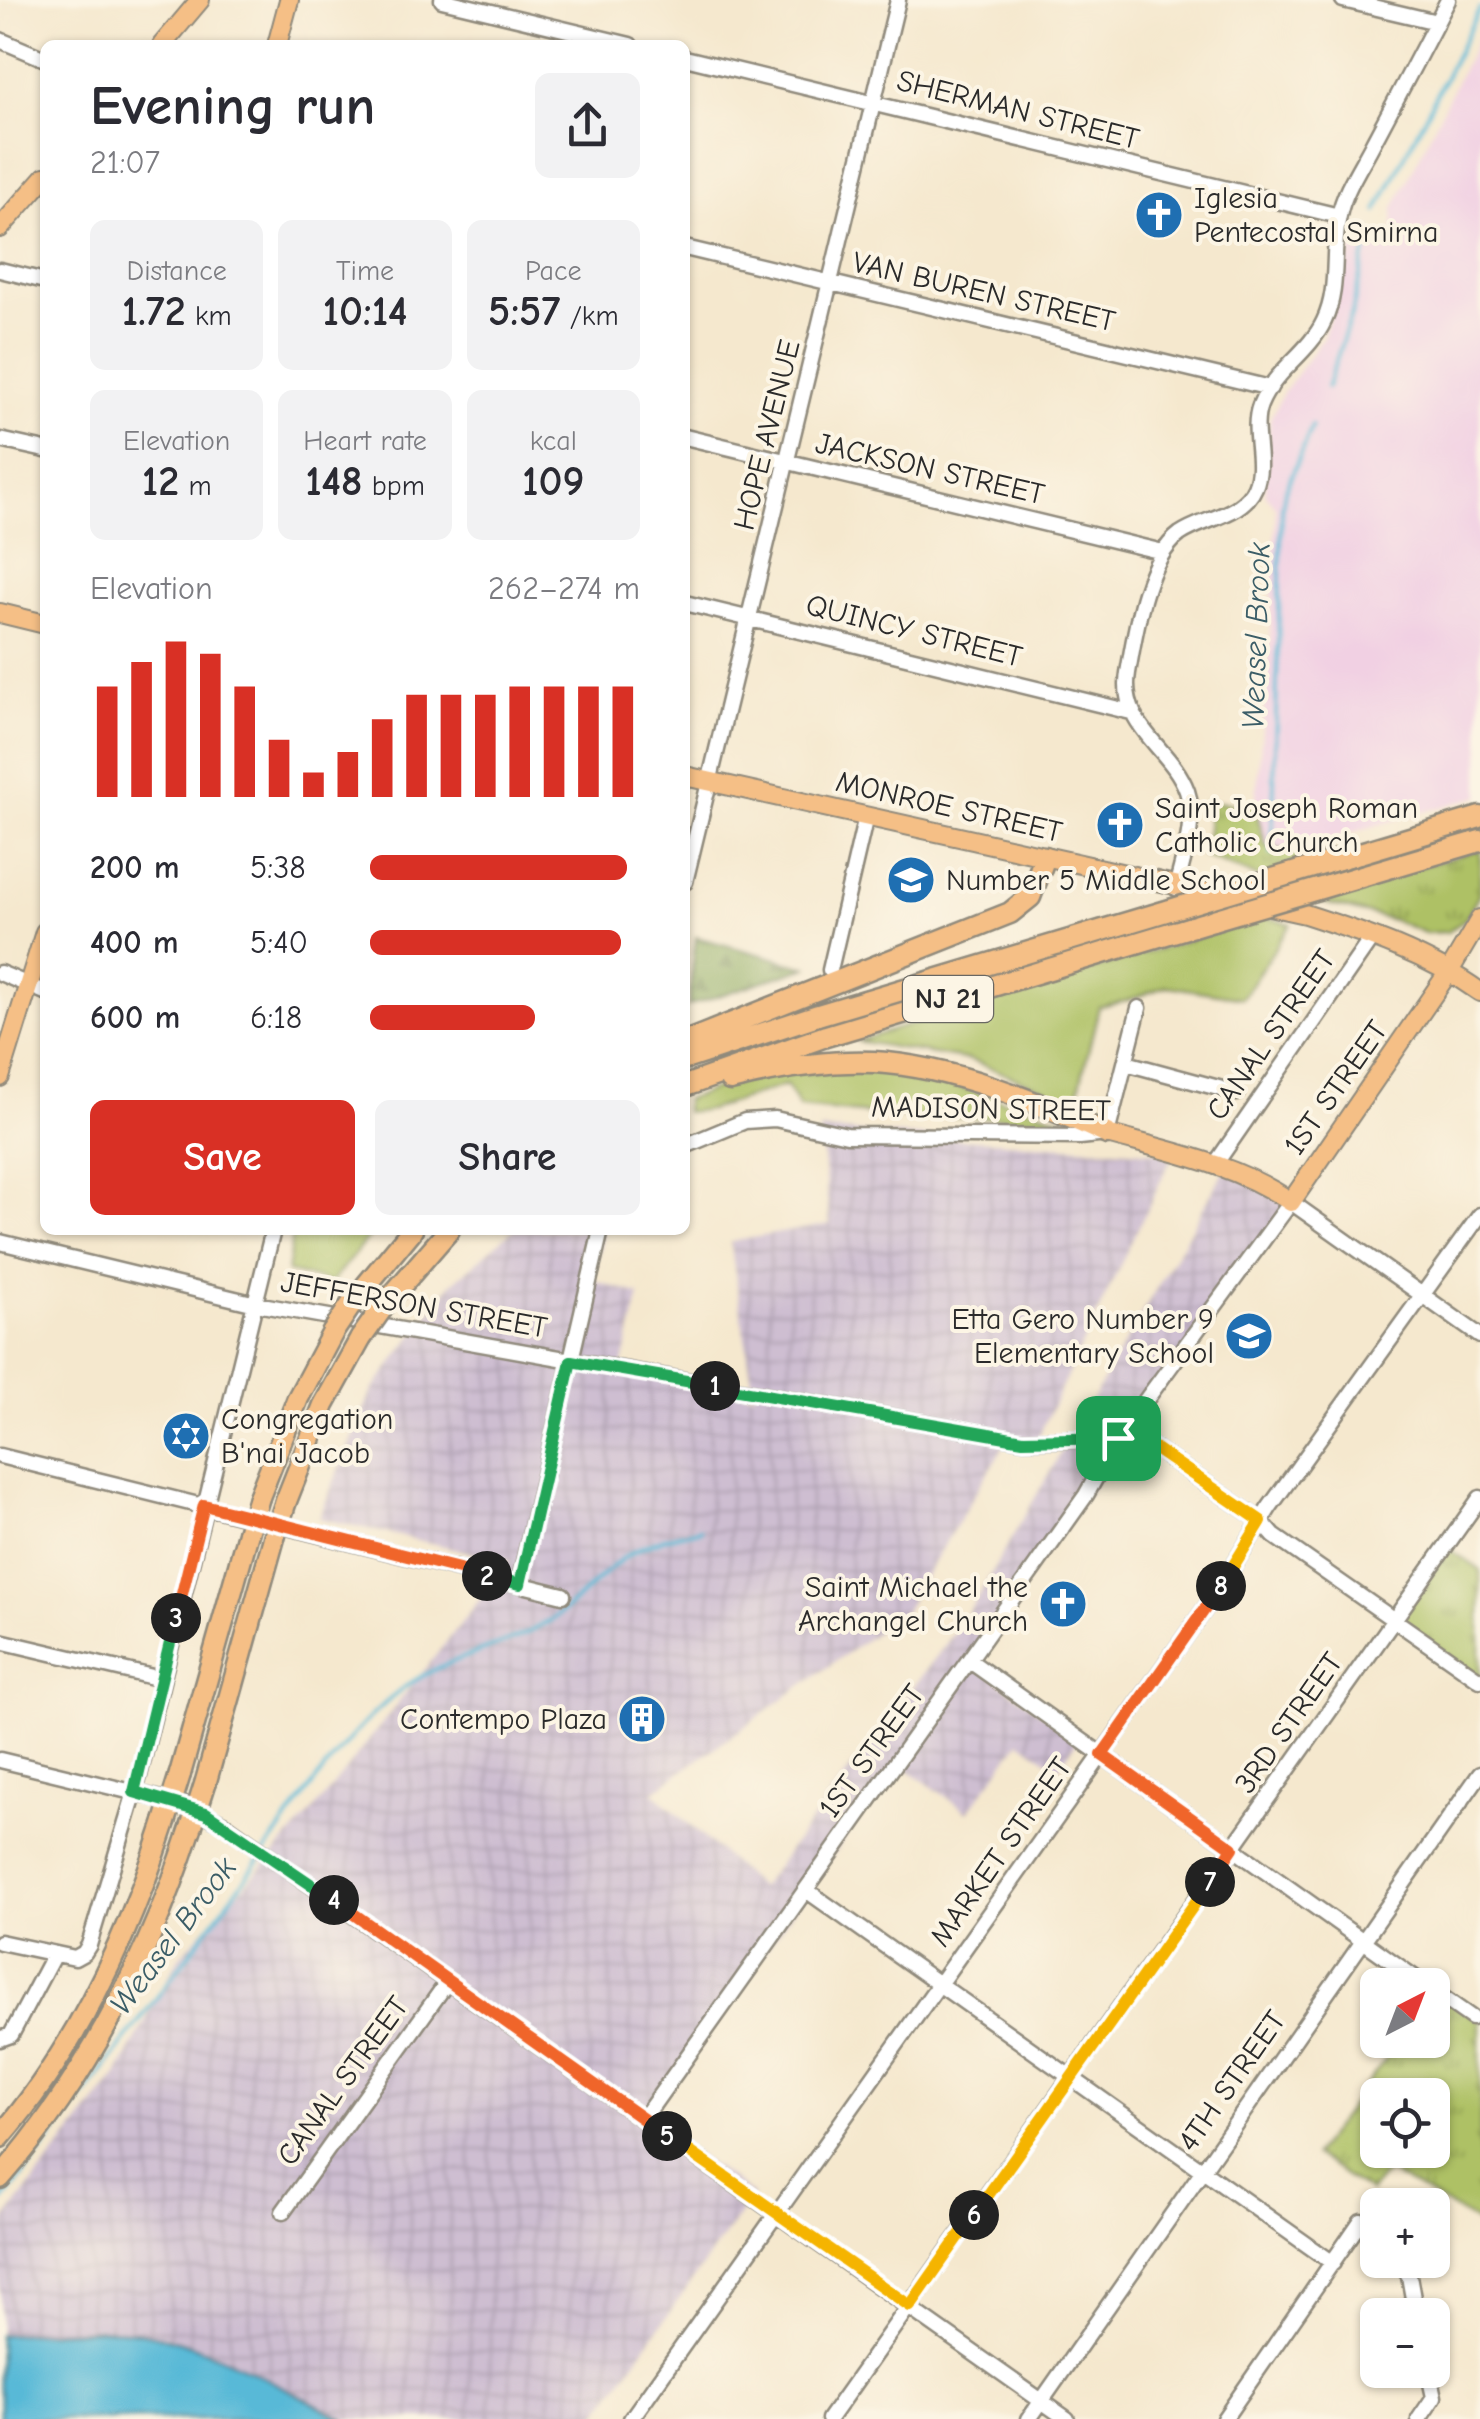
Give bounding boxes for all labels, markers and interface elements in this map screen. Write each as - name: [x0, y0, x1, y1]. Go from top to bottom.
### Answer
- street label: SHERMAN STREET: [893, 63, 1143, 157]
- button: share: [535, 73, 640, 178]
- text: Evening run: [90, 74, 375, 138]
- text: 21:07: [90, 144, 160, 181]
- place label: Iglesia Pentecostal Smirna: [1194, 181, 1438, 250]
- church icon: Iglesia Pentecostal Smirna: [1133, 189, 1185, 241]
- street label: VAN BUREN STREET: [849, 245, 1119, 339]
- text: Distance: [127, 255, 227, 287]
- text: Time: [336, 255, 394, 287]
- text: Pace: [525, 255, 582, 287]
- text: 1.72: [122, 287, 186, 336]
- text: 10:14: [322, 287, 408, 336]
- text: 5:57: [488, 287, 560, 336]
- text: km: [186, 300, 232, 332]
- text: /km: [560, 300, 619, 332]
- street label: HOPE AVENUE: [726, 336, 808, 534]
- text: Elevation: [123, 425, 230, 457]
- text: Heart rate: [303, 425, 427, 457]
- text: kcal: [530, 425, 577, 457]
- street label: JACKSON STREET: [812, 426, 1048, 512]
- text: 12: [142, 457, 179, 506]
- text: 148: [305, 457, 362, 506]
- text: 109: [522, 457, 585, 506]
- text: m: [179, 470, 212, 502]
- text: bpm: [362, 470, 425, 502]
- water label: Weasel Brook: [1234, 541, 1278, 730]
- text: Elevation: [90, 570, 213, 607]
- text: 262–274 m: [488, 570, 640, 607]
- street label: QUINCY STREET: [802, 587, 1026, 675]
- street label: MONROE STREET: [832, 764, 1066, 850]
- place label: Saint Joseph Roman Catholic Church: [1155, 791, 1418, 860]
- church icon: Saint Joseph Roman Catholic Church: [1094, 799, 1146, 851]
- text: 200 m: [90, 849, 179, 886]
- text: 5:38: [250, 849, 306, 886]
- school or university icon: Number 5 Middle School: [885, 854, 937, 906]
- place label: Number 5 Middle School: [946, 863, 1266, 898]
- text: 400 m: [90, 924, 178, 961]
- text: 5:40: [250, 924, 308, 961]
- street label: CANAL STREET: [1199, 943, 1343, 1127]
- road number: NJ 21: [903, 976, 993, 1022]
- text: 600 m: [90, 999, 180, 1036]
- text: 6:18: [250, 999, 302, 1036]
- street label: 1ST STREET: [1277, 1014, 1395, 1162]
- street label: MADISON STREET: [871, 1089, 1112, 1129]
- button: Save: [90, 1100, 355, 1215]
- button: Share: [375, 1100, 640, 1215]
- street label: JEFFERSON STREET: [278, 1264, 550, 1346]
- place label: Etta Gero Number 9 Elementary School: [952, 1302, 1214, 1371]
- school or university icon: Etta Gero Number 9 Elementary School: [1223, 1310, 1275, 1362]
- pin: 1: [690, 1361, 740, 1411]
- text: 1: [709, 1370, 721, 1402]
- pin: [1076, 1396, 1161, 1481]
- place label: Congregation B'nai Jacob: [221, 1402, 393, 1471]
- synagogue icon: Congregation B'nai Jacob: [160, 1410, 212, 1462]
- icon: arrive: [1091, 1411, 1146, 1466]
- pin: 2: [462, 1551, 512, 1601]
- text: 2: [480, 1560, 494, 1592]
- pin: 8: [1196, 1561, 1246, 1611]
- place label: Saint Michael the Archangel Church: [798, 1570, 1028, 1639]
- text: 8: [1214, 1570, 1228, 1602]
- church icon: Saint Michael the Archangel Church: [1037, 1578, 1089, 1630]
- pin: 3: [151, 1593, 201, 1643]
- text: 3: [169, 1602, 183, 1634]
- street label: 3RD STREET: [1228, 1646, 1351, 1800]
- street label: 1ST STREET: [812, 1677, 932, 1824]
- building icon: Contempo Plaza: [616, 1693, 668, 1745]
- place label: Contempo Plaza: [400, 1702, 607, 1737]
- street label: MARKET STREET: [923, 1750, 1079, 1953]
- water label: Weasel Brook: [102, 1850, 244, 2022]
- pin: 7: [1185, 1857, 1235, 1907]
- text: 7: [1204, 1866, 1216, 1898]
- pin: 4: [309, 1875, 359, 1925]
- text: 4: [327, 1884, 341, 1916]
- north arrow: [1360, 1968, 1450, 2058]
- map controls: [1360, 1968, 1450, 2388]
- street label: CANAL STREET: [270, 1990, 416, 2172]
- street label: 4TH STREET: [1171, 2004, 1294, 2158]
- button: locate: [1360, 2078, 1450, 2168]
- pin: 5: [642, 2111, 692, 2161]
- text: 5: [660, 2120, 674, 2152]
- button: +: [1360, 2188, 1450, 2278]
- pin: 6: [949, 2190, 999, 2240]
- text: 6: [967, 2199, 981, 2231]
- button: −: [1360, 2298, 1450, 2388]

